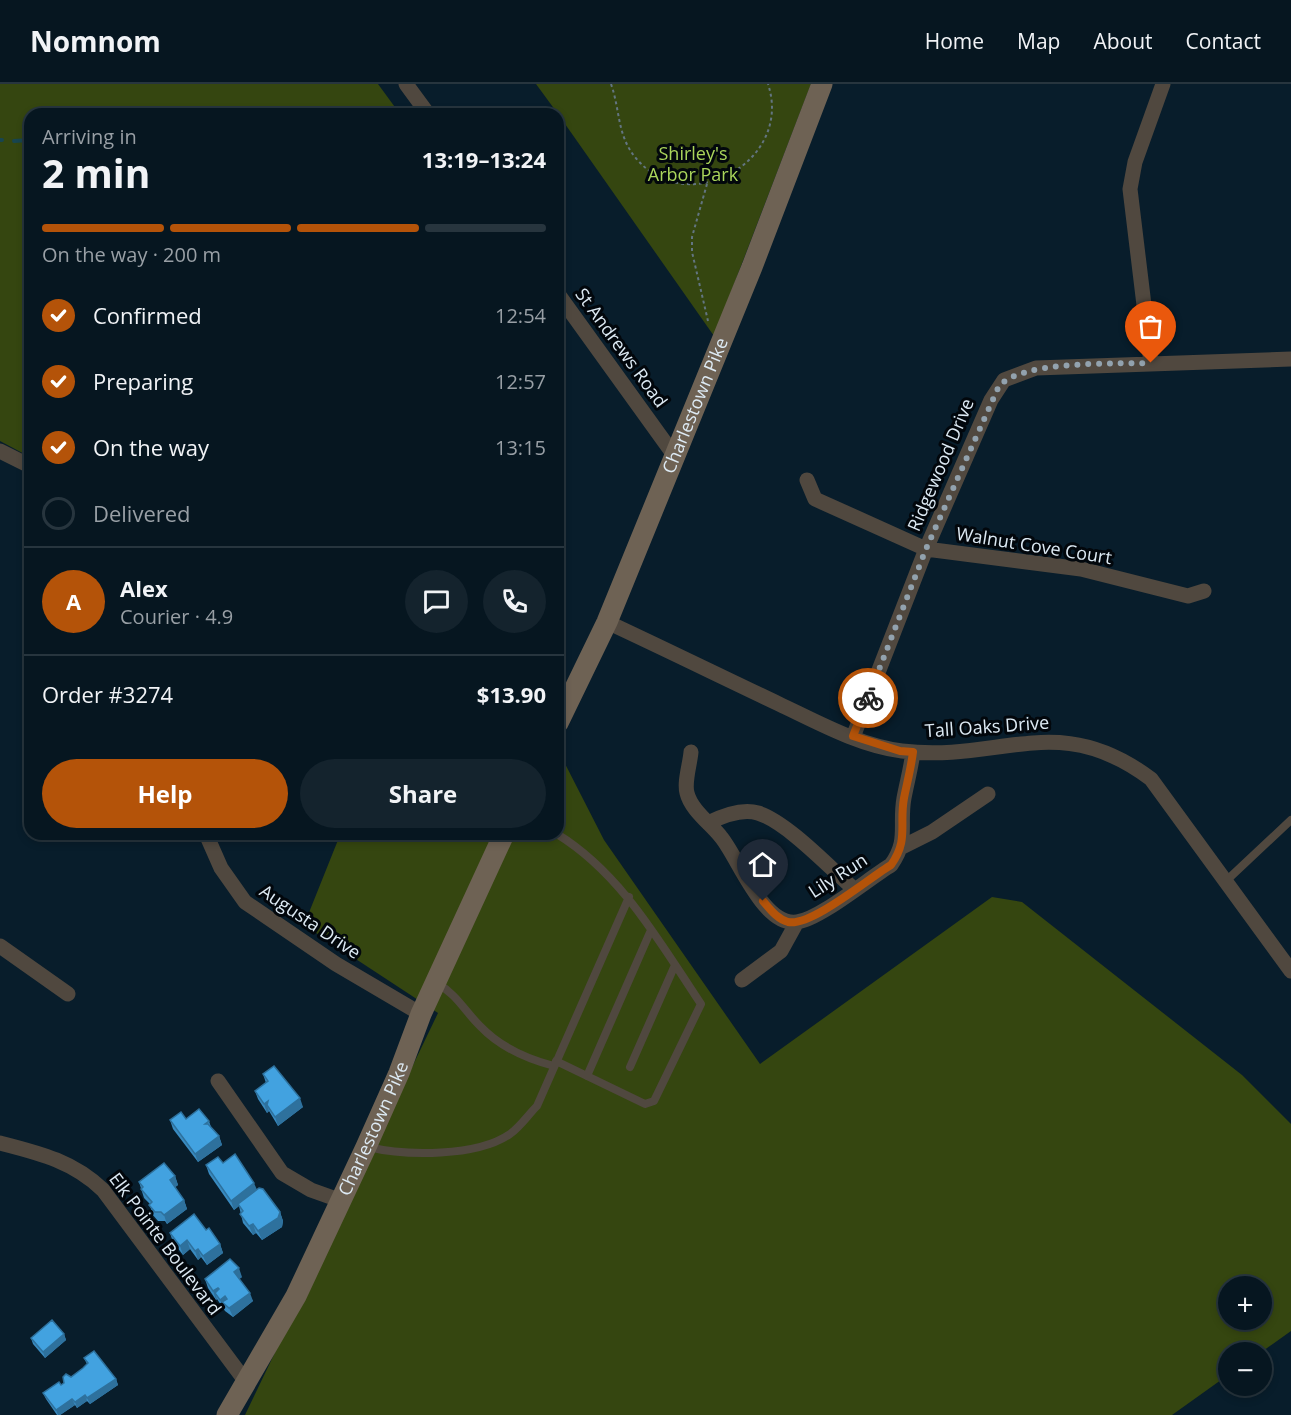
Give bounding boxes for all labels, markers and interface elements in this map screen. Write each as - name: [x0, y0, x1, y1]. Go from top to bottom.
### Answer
- text: Nomnom: [30, 22, 161, 60]
- text: Home: [925, 27, 984, 55]
- text: Map: [1017, 27, 1060, 55]
- text: About: [1093, 27, 1153, 55]
- text: Contact: [1186, 27, 1261, 55]
- text: Arriving in: [42, 123, 137, 150]
- park label: Shirley's Arbor Park: [648, 141, 739, 186]
- text: 13:19–13:24: [422, 144, 546, 174]
- text: 2 min: [42, 146, 150, 199]
- text: On the way · 200 m: [42, 241, 221, 268]
- street label: St Andrews Road: [570, 283, 673, 412]
- icon: check: [42, 299, 75, 332]
- text: Confirmed: [93, 300, 202, 330]
- pin: [1125, 301, 1176, 363]
- text: 12:54: [495, 302, 546, 329]
- icon: bag: [1134, 310, 1167, 343]
- street label: Charlestown Pike: [656, 334, 733, 477]
- icon: check: [42, 365, 75, 398]
- text: Preparing: [93, 366, 193, 396]
- text: 12:57: [495, 368, 546, 395]
- street label: Ridgewood Drive: [901, 395, 979, 535]
- icon: check: [42, 431, 75, 464]
- text: On the way: [93, 432, 209, 462]
- text: 13:15: [495, 434, 546, 461]
- text: Delivered: [93, 498, 191, 528]
- street label: Walnut Cove Court: [955, 521, 1114, 569]
- button: chat: [405, 570, 468, 633]
- button: phone: [483, 570, 546, 633]
- text: Alex: [120, 573, 168, 603]
- text: A: [66, 586, 81, 616]
- text: Courier · 4.9: [120, 603, 233, 630]
- courier: [838, 668, 898, 728]
- text: Order #3274: [42, 679, 173, 709]
- text: $13.90: [477, 679, 546, 709]
- icon: bike: [852, 682, 885, 715]
- street label: Tall Oaks Drive: [924, 710, 1050, 742]
- button: Help: [42, 759, 288, 828]
- button: Share: [300, 759, 546, 828]
- pin: [737, 839, 788, 901]
- street label: Lily Run: [804, 847, 871, 903]
- icon: home: [746, 848, 779, 881]
- street label: Augusta Drive: [255, 879, 366, 964]
- street label: Charlestown Pike: [332, 1058, 413, 1199]
- street label: Elk Pointe Boulevard: [104, 1167, 227, 1320]
- map controls: [1218, 1276, 1272, 1396]
- button: +: [1218, 1276, 1272, 1330]
- button: −: [1218, 1342, 1272, 1396]

